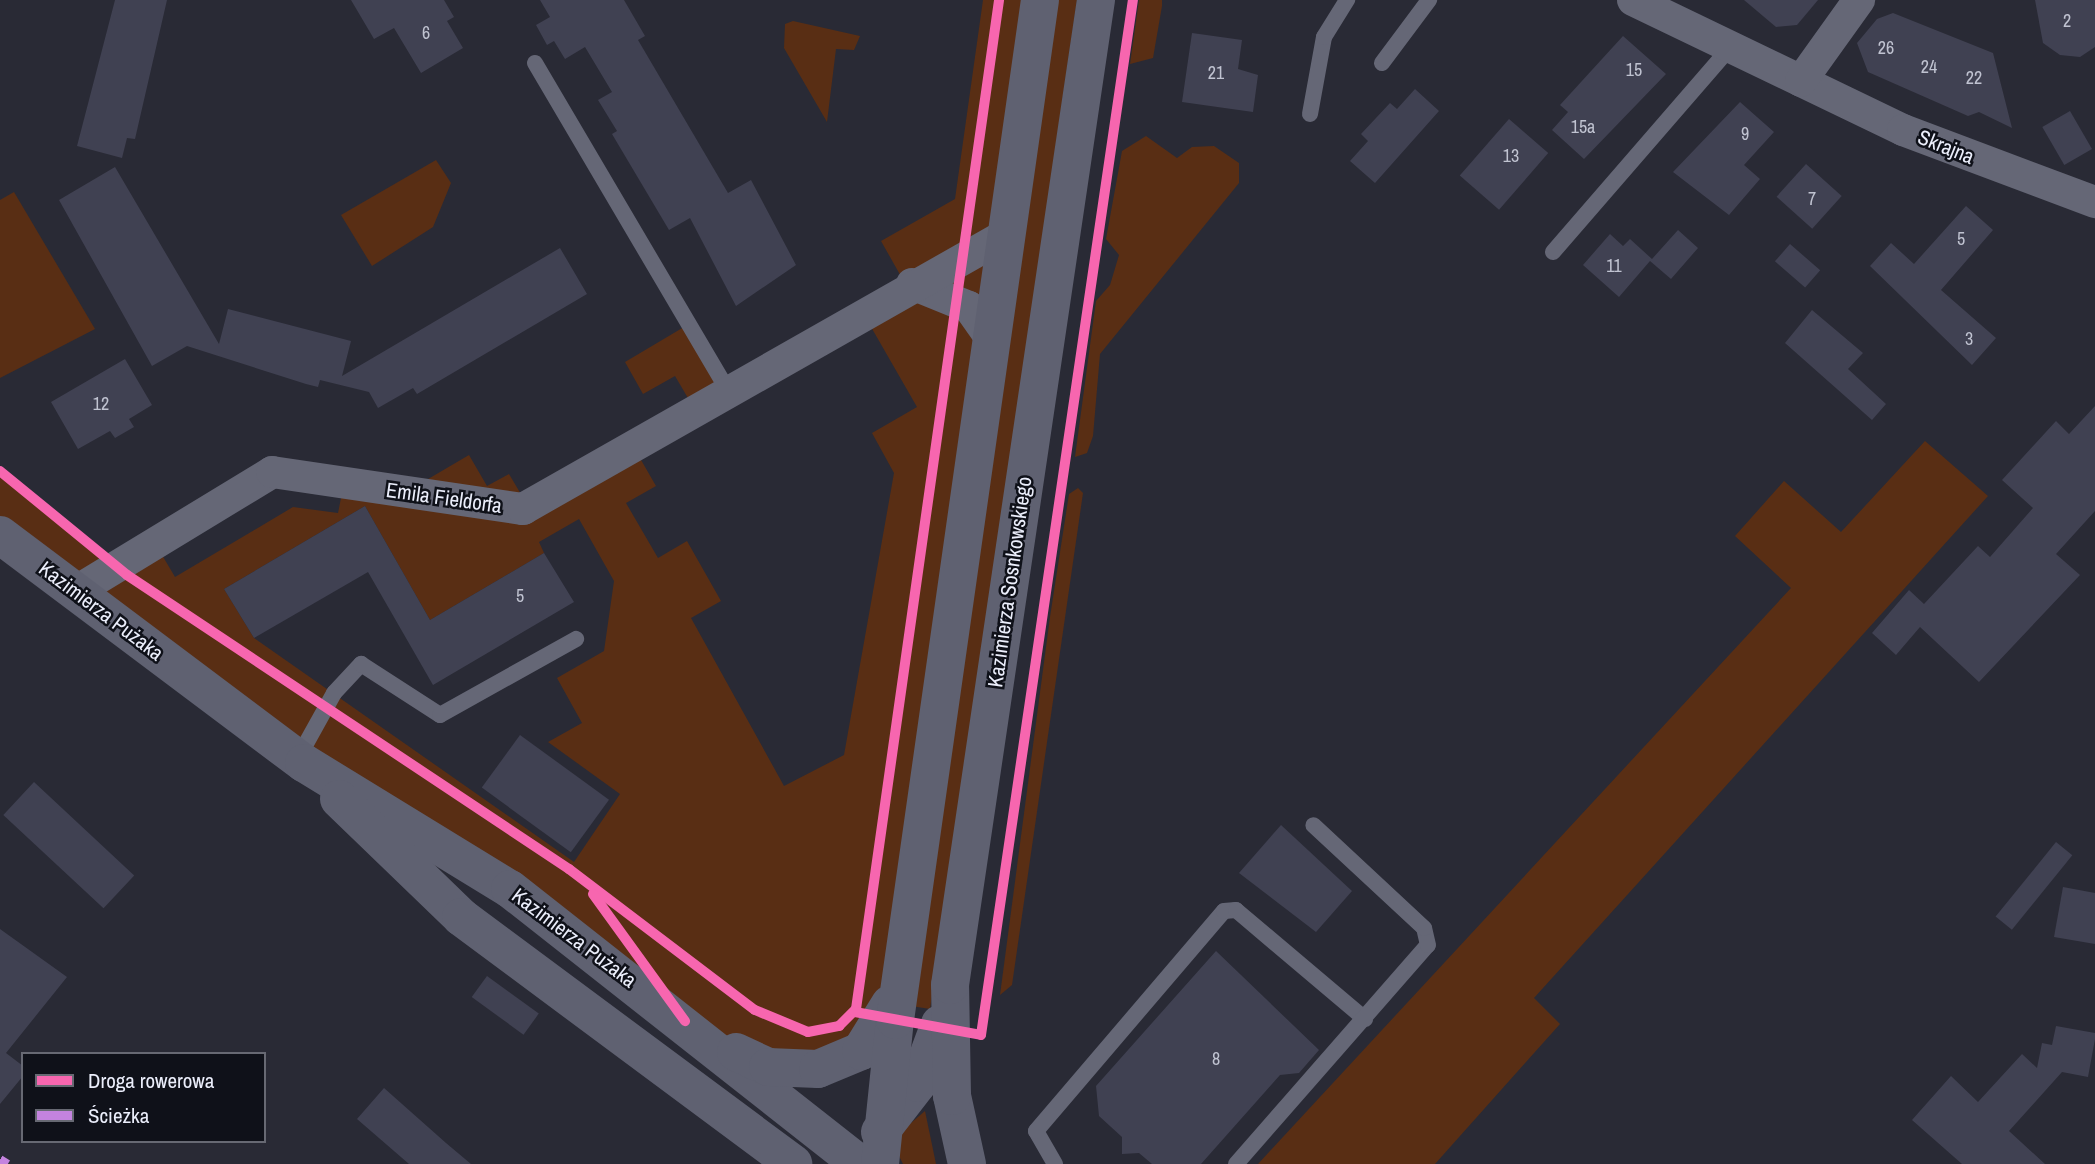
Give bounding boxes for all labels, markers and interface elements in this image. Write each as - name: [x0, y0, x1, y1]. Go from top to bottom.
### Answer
- house number: 2: [2063, 10, 2071, 32]
- house number: 6: [422, 22, 430, 44]
- house number: 26: [1878, 37, 1894, 59]
- house number: 24: [1921, 56, 1937, 78]
- house number: 15: [1626, 59, 1642, 81]
- house number: 21: [1208, 62, 1224, 84]
- house number: 22: [1966, 67, 1982, 89]
- house number: 15a: [1571, 116, 1595, 138]
- house number: 9: [1741, 123, 1749, 145]
- street label: Skrajna: [1914, 124, 1978, 170]
- house number: 13: [1503, 145, 1519, 167]
- house number: 7: [1808, 188, 1816, 210]
- house number: 5: [1957, 228, 1965, 250]
- house number: 11: [1606, 255, 1622, 277]
- house number: 3: [1965, 328, 1973, 350]
- house number: 12: [93, 393, 109, 415]
- street label: Kazimierza Sosnkowskiego: [983, 475, 1037, 689]
- street label: Emila Fieldorfa: [384, 477, 504, 519]
- street label: Kazimierza Pużaka: [34, 556, 168, 666]
- house number: 5: [516, 585, 524, 607]
- street label: Kazimierza Pużaka: [507, 883, 641, 993]
- house number: 8: [1212, 1048, 1220, 1070]
- legend: [21, 1052, 266, 1143]
- text: Droga rowerowa: [88, 1066, 214, 1095]
- text: Ścieżka: [88, 1101, 149, 1130]

